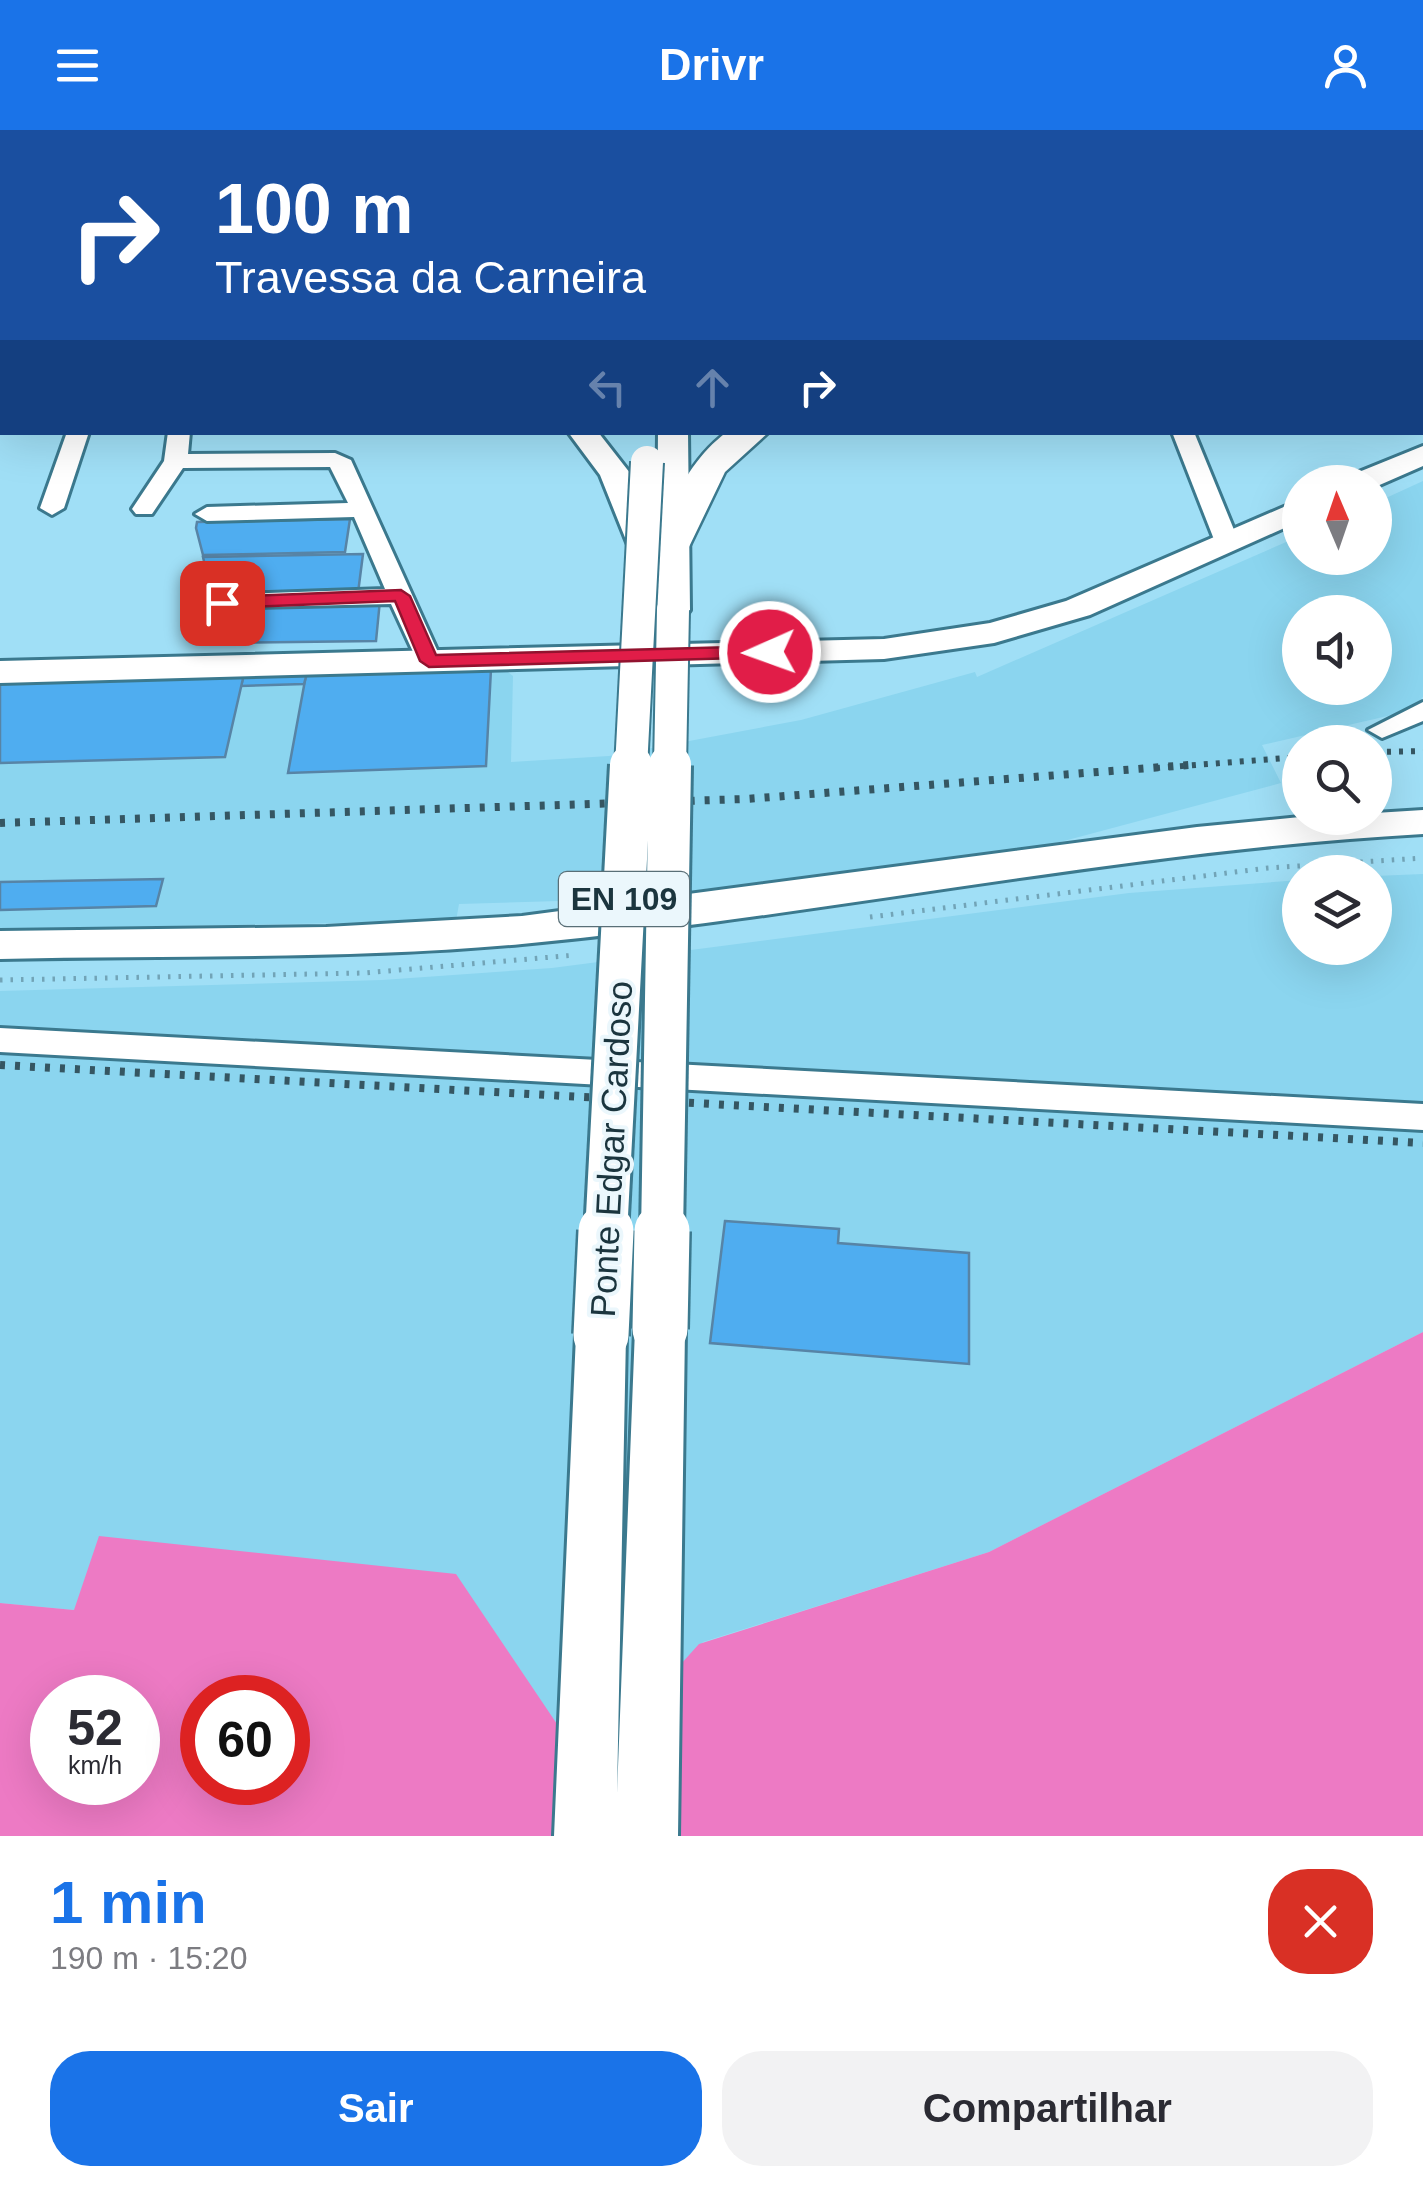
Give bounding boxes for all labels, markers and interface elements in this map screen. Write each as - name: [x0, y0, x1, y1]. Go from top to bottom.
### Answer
- icon: menu: [50, 38, 105, 93]
- icon: person: [1318, 38, 1373, 93]
- text: Drivr: [659, 39, 764, 90]
- icon: right: [50, 170, 180, 300]
- text: 100 m: [215, 170, 413, 248]
- text: Travessa da Carneira: [215, 252, 646, 303]
- icon: left: [580, 360, 635, 415]
- icon: ahead: [685, 360, 740, 415]
- icon: right: [790, 360, 845, 415]
- north arrow: [1282, 465, 1392, 575]
- map controls: [1282, 465, 1392, 965]
- pin: [180, 561, 265, 646]
- icon: arrive: [195, 576, 250, 631]
- button: sound: [1282, 595, 1392, 705]
- position arrow: [718, 600, 822, 704]
- button: search: [1282, 725, 1392, 835]
- button: layers: [1282, 855, 1392, 965]
- road number: EN 109: [559, 872, 689, 926]
- street label: Ponte Edgar Cardoso: [583, 980, 639, 1318]
- speed limit sign: 60: [180, 1675, 310, 1805]
- text: 52: [67, 1700, 123, 1756]
- text: km/h: [68, 1751, 122, 1779]
- text: 1 min: [50, 1869, 207, 1936]
- button: close: [1268, 1869, 1373, 1974]
- text: 190 m · 15:20: [50, 1940, 247, 1976]
- button: Sair: [50, 2051, 702, 2166]
- button: Compartilhar: [722, 2051, 1373, 2166]

